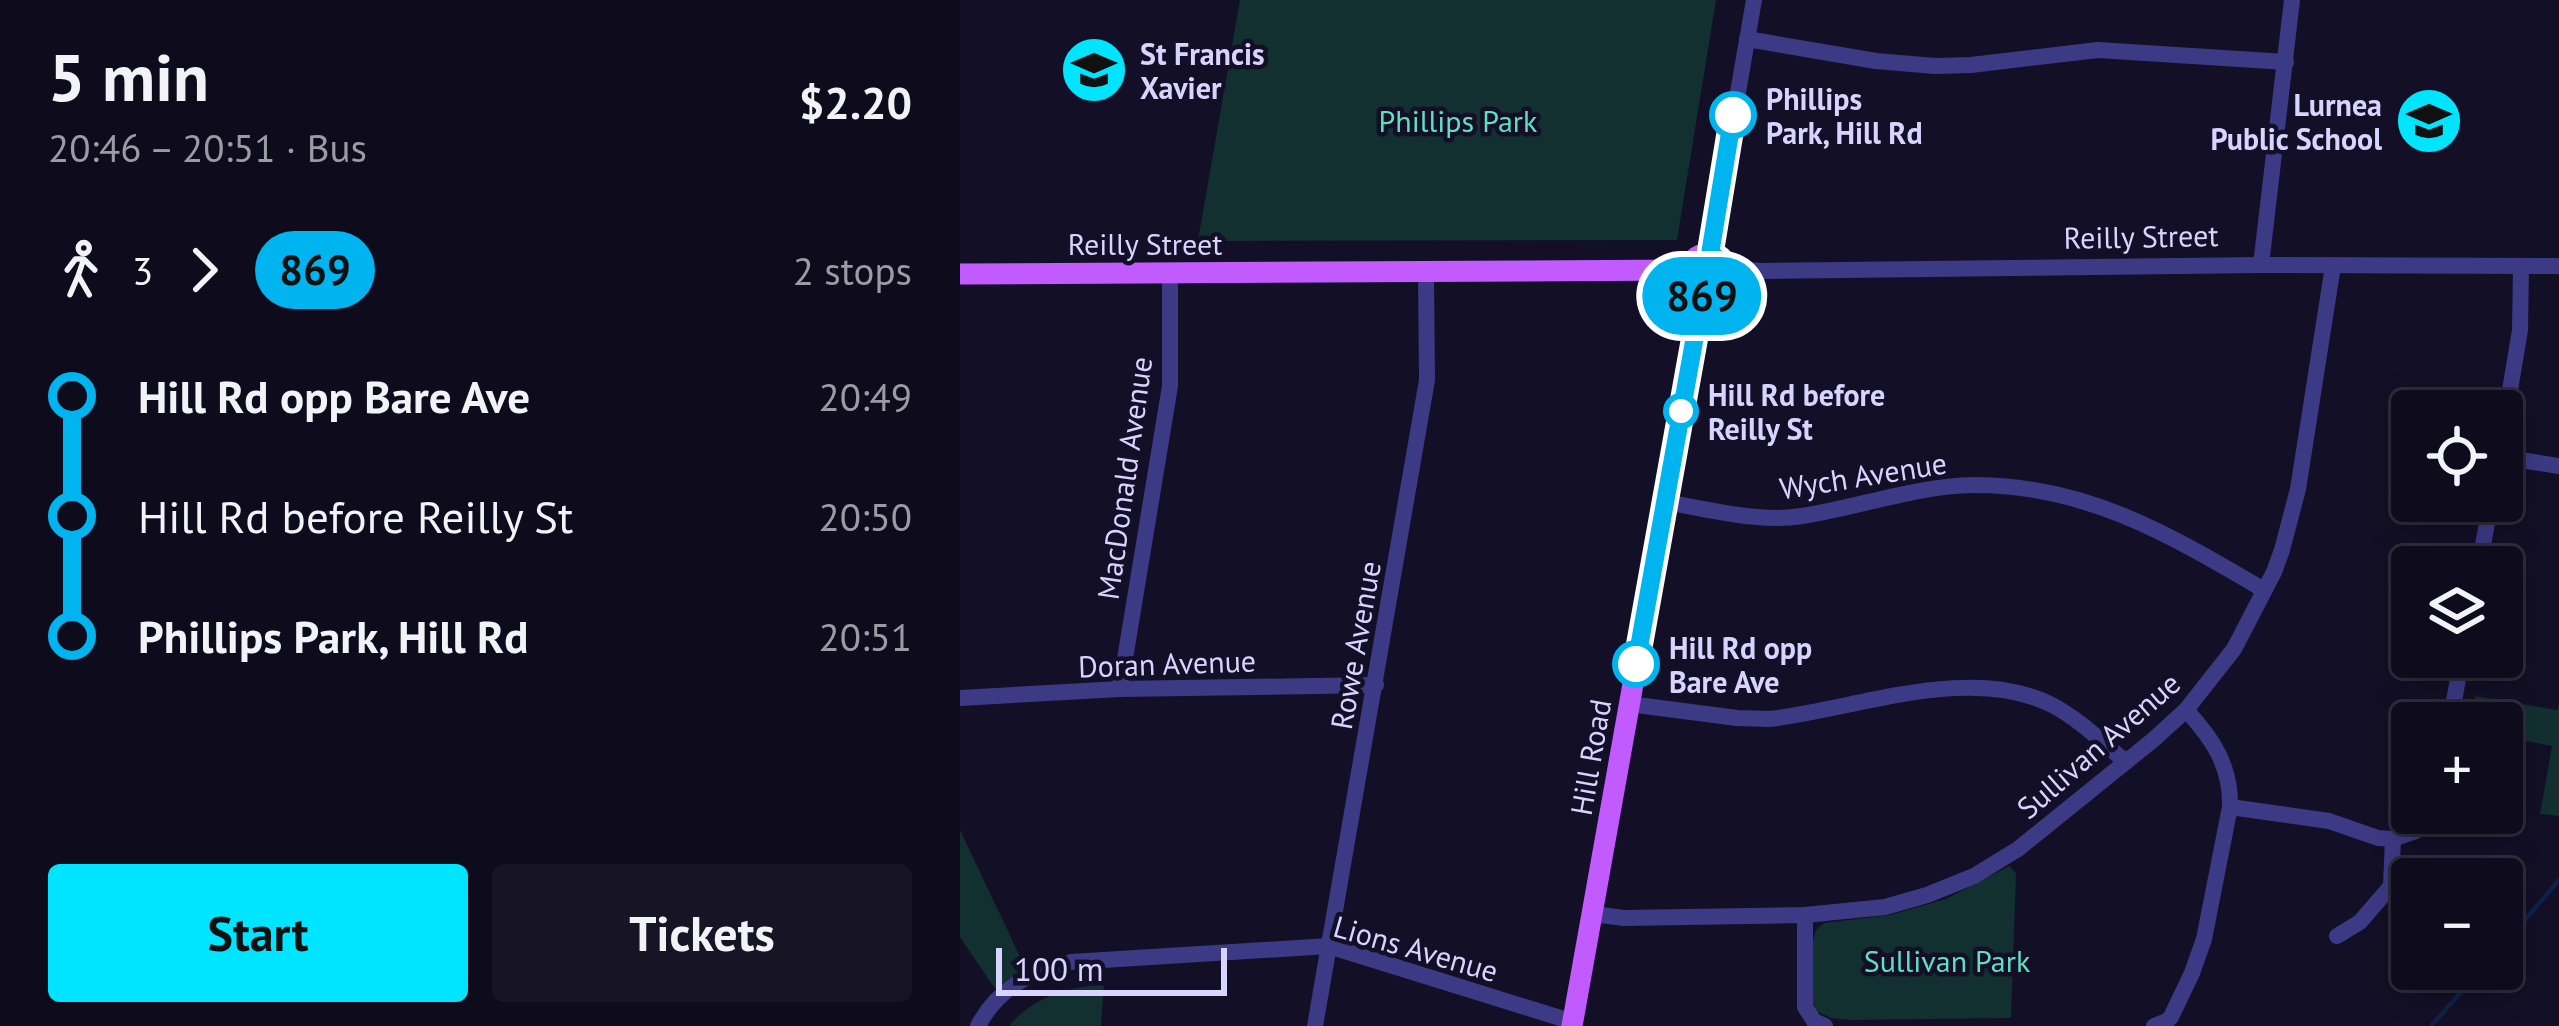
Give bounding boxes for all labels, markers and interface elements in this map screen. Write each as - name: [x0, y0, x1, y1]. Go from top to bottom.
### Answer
- text: 5 min: [48, 34, 209, 119]
- place label: St Francis Xavier: [1140, 34, 1265, 107]
- school or university icon: St Francis Xavier: [1059, 35, 1129, 105]
- text: $2.20: [799, 73, 912, 131]
- place label: Phillips Park, Hill Rd: [1766, 79, 1923, 152]
- place label: Lurnea Public School: [2210, 85, 2382, 158]
- school or university icon: Lurnea Public School: [2394, 86, 2464, 156]
- marker: Phillips Park, Hill Rd: [1711, 93, 1755, 137]
- park label: Phillips Park: [1379, 101, 1538, 140]
- text: 20:46 – 20:51 · Bus: [48, 122, 367, 173]
- street label: Reilly Street: [2063, 215, 2219, 257]
- street label: Reilly Street: [1068, 224, 1222, 263]
- icon: walk: [48, 237, 114, 303]
- icon: forward: [171, 237, 237, 303]
- text: 869: [279, 242, 351, 297]
- text: 3: [132, 245, 153, 296]
- text: 2 stops: [793, 245, 912, 296]
- line badge: 869: [1633, 257, 1771, 335]
- text: 869: [1666, 268, 1738, 323]
- street label: MacDonald Avenue: [1088, 354, 1160, 602]
- text: Hill Rd opp Bare Ave: [138, 367, 530, 425]
- text: 20:49: [818, 371, 912, 422]
- place label: Hill Rd before Reilly St: [1708, 375, 1885, 448]
- map controls: [2391, 390, 2523, 990]
- button: locate: [2391, 390, 2523, 522]
- marker: Hill Rd before Reilly St: [1665, 395, 1697, 427]
- street label: Wych Avenue: [1777, 443, 1949, 507]
- text: Hill Rd before Reilly St: [138, 487, 573, 545]
- text: 20:50: [818, 491, 912, 542]
- button: layers: [2391, 546, 2523, 678]
- street label: Rowe Avenue: [1321, 558, 1389, 732]
- text: Phillips Park, Hill Rd: [138, 607, 528, 665]
- text: 20:51: [818, 611, 912, 662]
- place label: Hill Rd opp Bare Ave: [1669, 628, 1812, 701]
- street label: Doran Avenue: [1077, 640, 1257, 686]
- marker: Hill Rd opp Bare Ave: [1614, 642, 1658, 686]
- street label: Sullivan Avenue: [2008, 663, 2188, 827]
- street label: Hill Road: [1561, 696, 1619, 818]
- button: +: [2391, 702, 2523, 834]
- button: −: [2391, 858, 2523, 990]
- button: Start: [48, 864, 468, 1002]
- button: Tickets: [492, 864, 912, 1002]
- street label: Lions Avenue: [1329, 906, 1503, 990]
- park label: Sullivan Park: [1864, 941, 2031, 980]
- scale bar: [996, 942, 1227, 995]
- text: 100 m: [1014, 947, 1104, 990]

